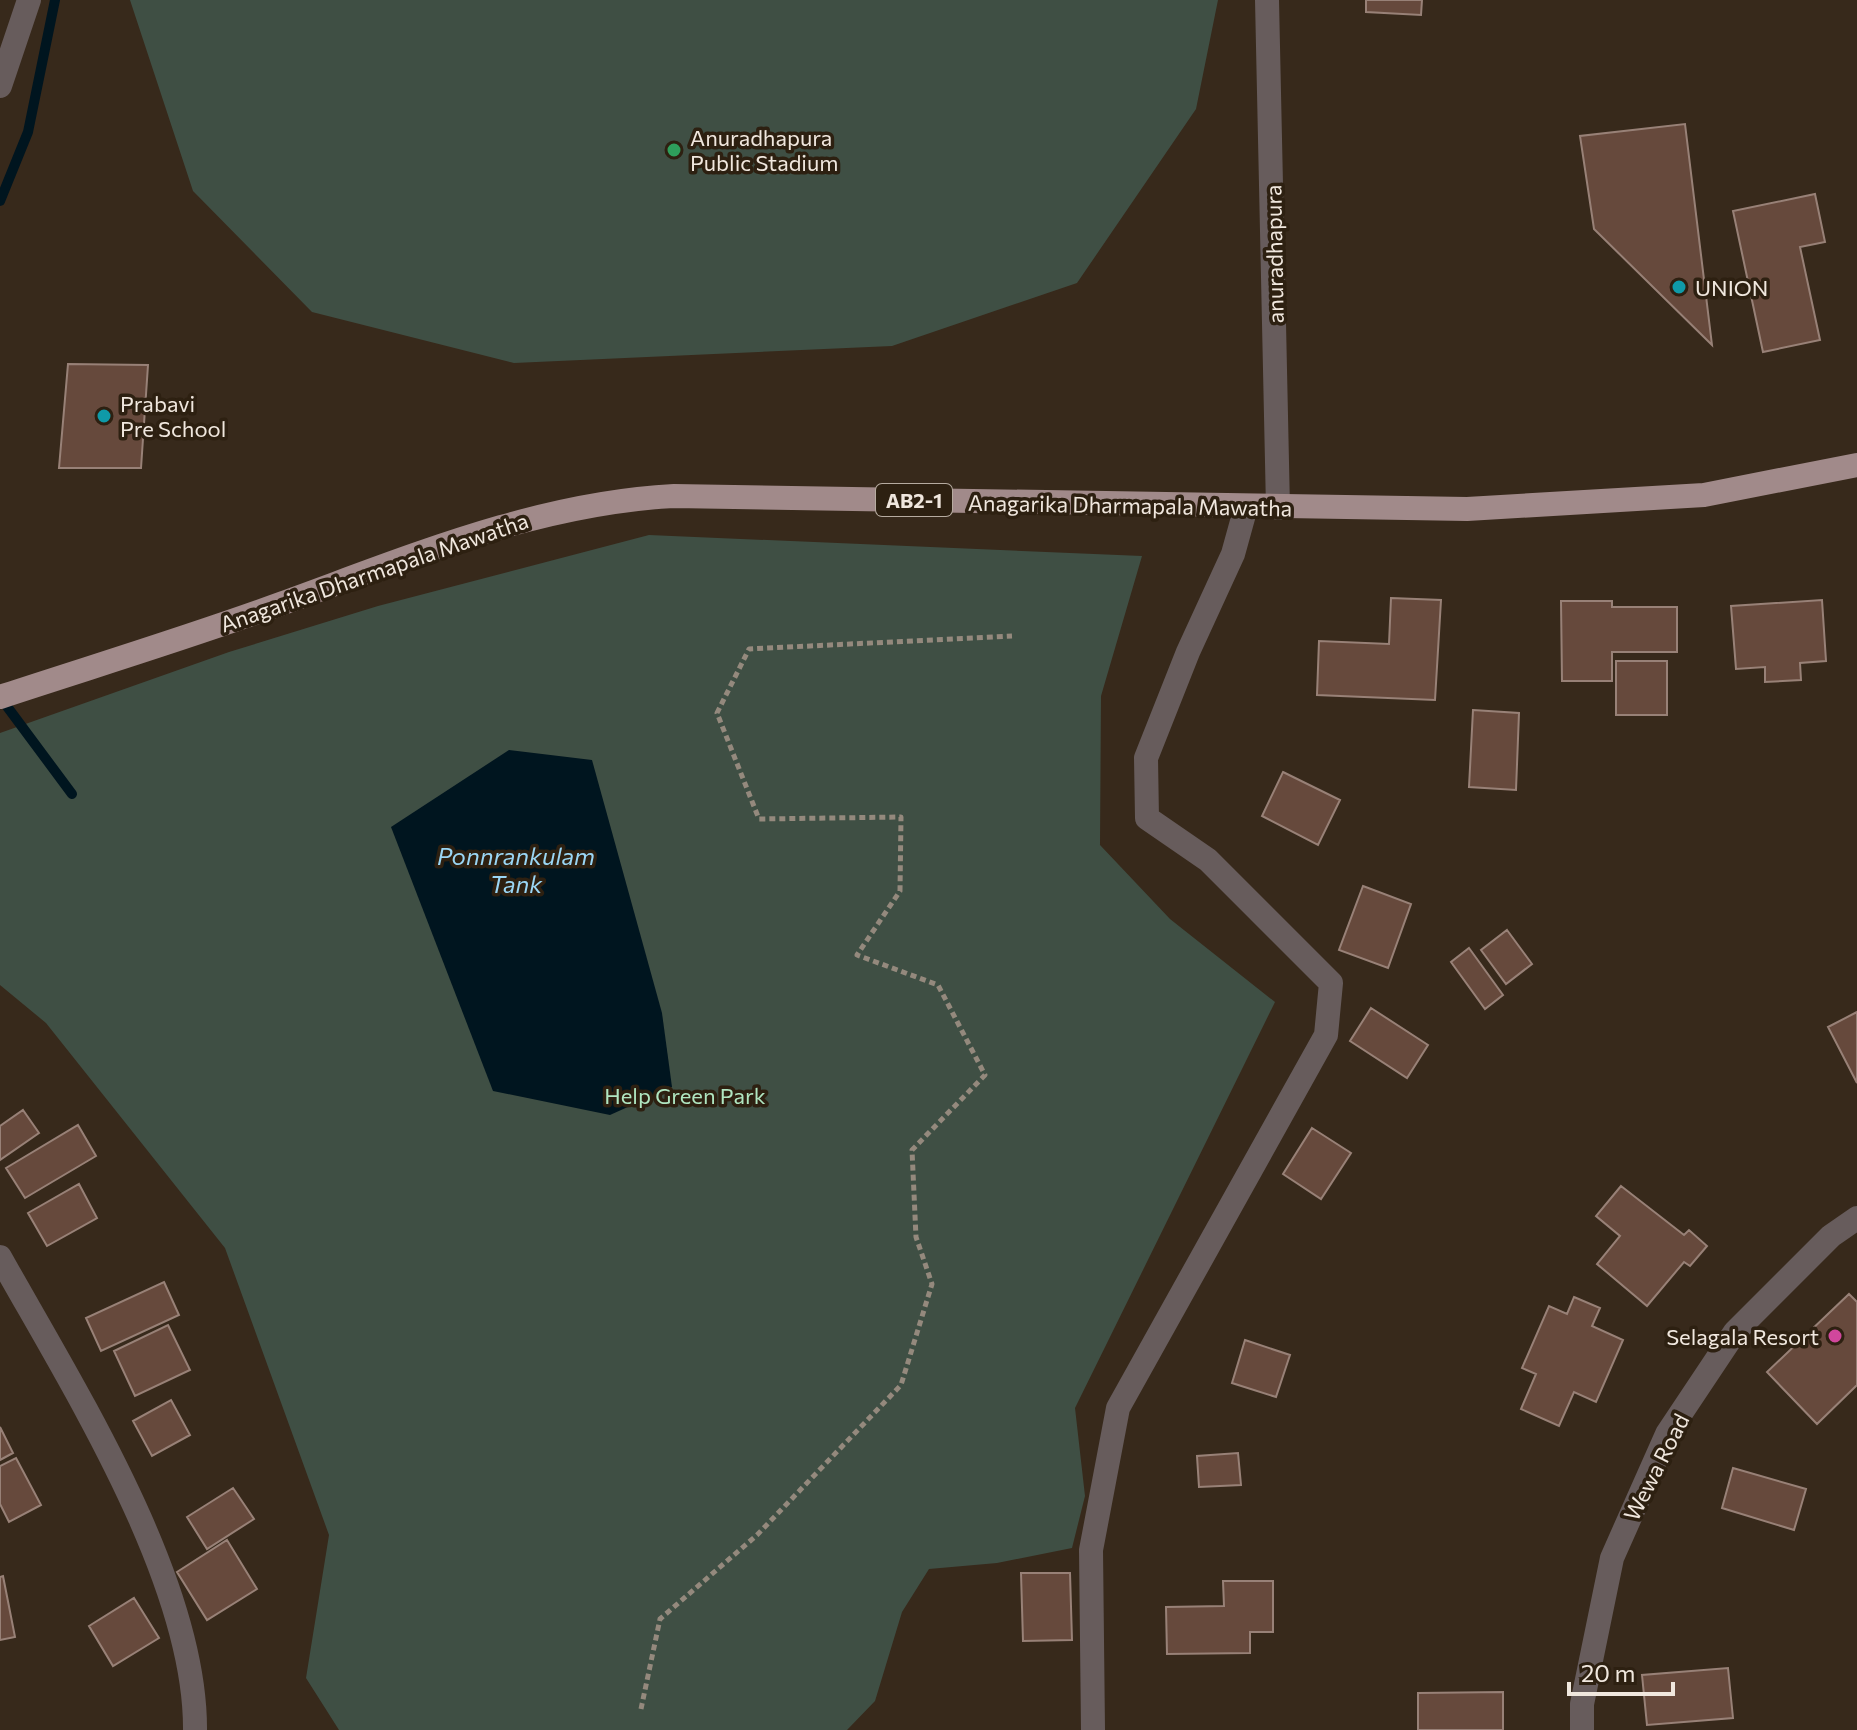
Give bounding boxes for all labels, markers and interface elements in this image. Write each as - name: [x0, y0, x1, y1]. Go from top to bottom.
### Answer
- place label: Anuradhapura Public Stadium: [690, 124, 839, 176]
- marker: Anuradhapura Public Stadium: [665, 141, 683, 159]
- street label: anuradhapura: [1259, 184, 1289, 324]
- place label: UNION: [1695, 274, 1768, 301]
- marker: UNION: [1670, 278, 1688, 296]
- place label: Prabavi Pre School: [120, 390, 226, 442]
- marker: Prabavi Pre School: [95, 407, 113, 425]
- road number: AB2-1: [876, 484, 952, 516]
- street label: Anagarika Dharmapala Mawatha: [968, 489, 1292, 521]
- street label: Anagarika Dharmapala Mawatha: [216, 506, 532, 638]
- water label: Ponnrankulam Tank: [437, 841, 595, 898]
- park label: Help Green Park: [604, 1082, 766, 1109]
- place label: Selagala Resort: [1666, 1323, 1819, 1350]
- marker: Selagala Resort: [1826, 1327, 1844, 1345]
- street label: Wewa Road: [1617, 1409, 1695, 1525]
- scale bar: [1569, 1646, 1673, 1696]
- text: 20 m: [1581, 1658, 1635, 1687]

